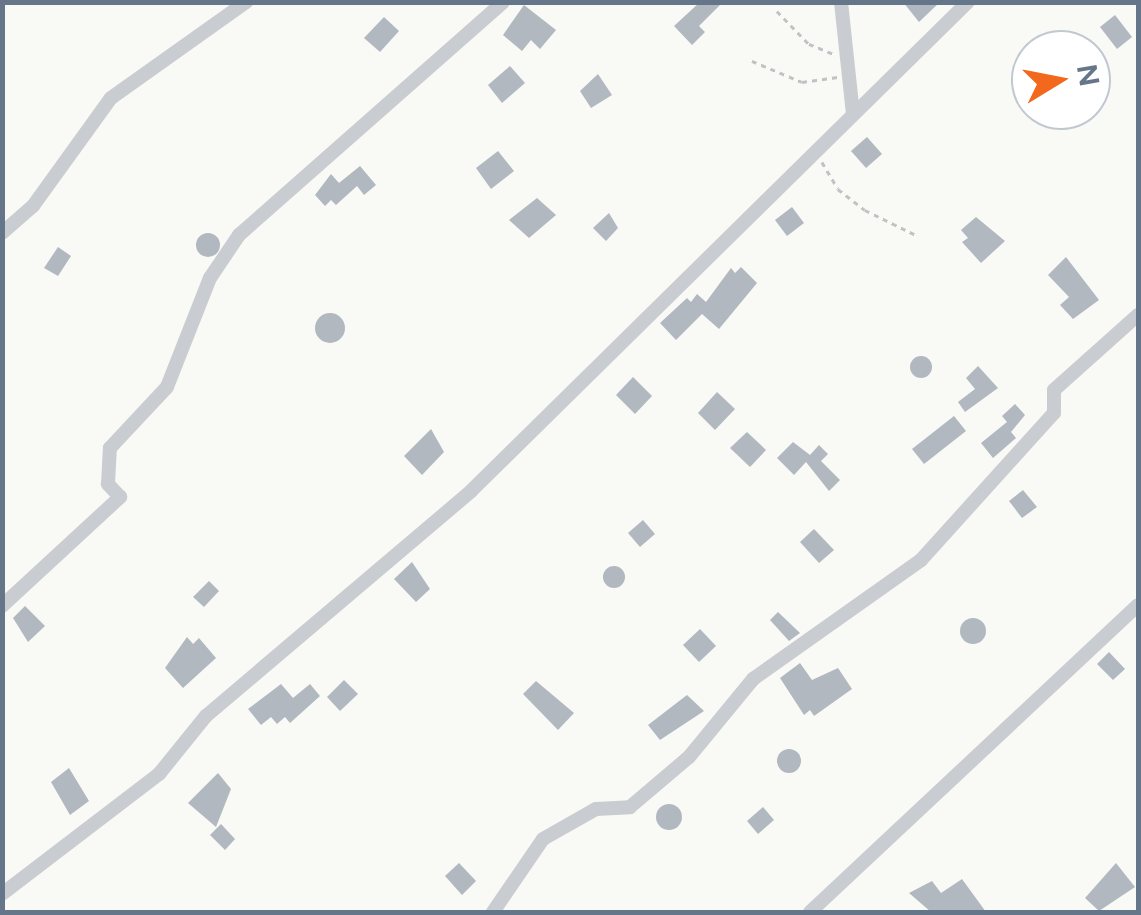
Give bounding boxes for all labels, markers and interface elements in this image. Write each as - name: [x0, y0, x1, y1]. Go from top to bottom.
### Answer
- north arrow: [1011, 30, 1111, 130]
- text: N: [1070, 62, 1107, 89]

